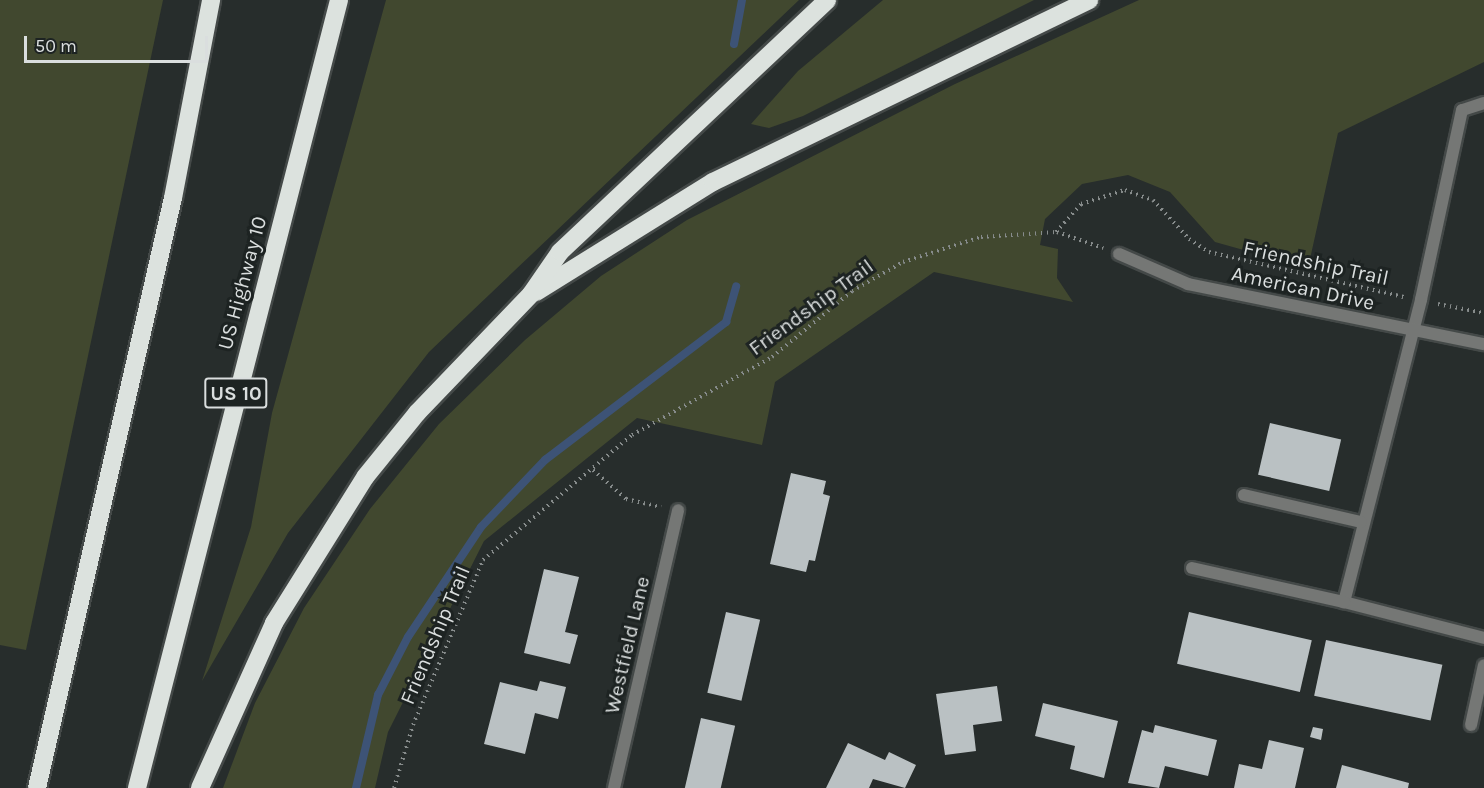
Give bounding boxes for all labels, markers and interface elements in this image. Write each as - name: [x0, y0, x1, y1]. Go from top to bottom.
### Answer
- scale bar: [27, 24, 212, 62]
- text: 50 m: [35, 35, 77, 57]
- street label: US Highway 10: [212, 213, 272, 353]
- street label: Friendship Trail: [1241, 235, 1391, 291]
- street label: Friendship Trail: [744, 253, 878, 361]
- street label: American Drive: [1229, 261, 1377, 315]
- road number: US 10: [203, 376, 269, 410]
- street label: Friendship Trail: [394, 562, 476, 708]
- street label: Westfield Lane: [599, 574, 655, 716]

